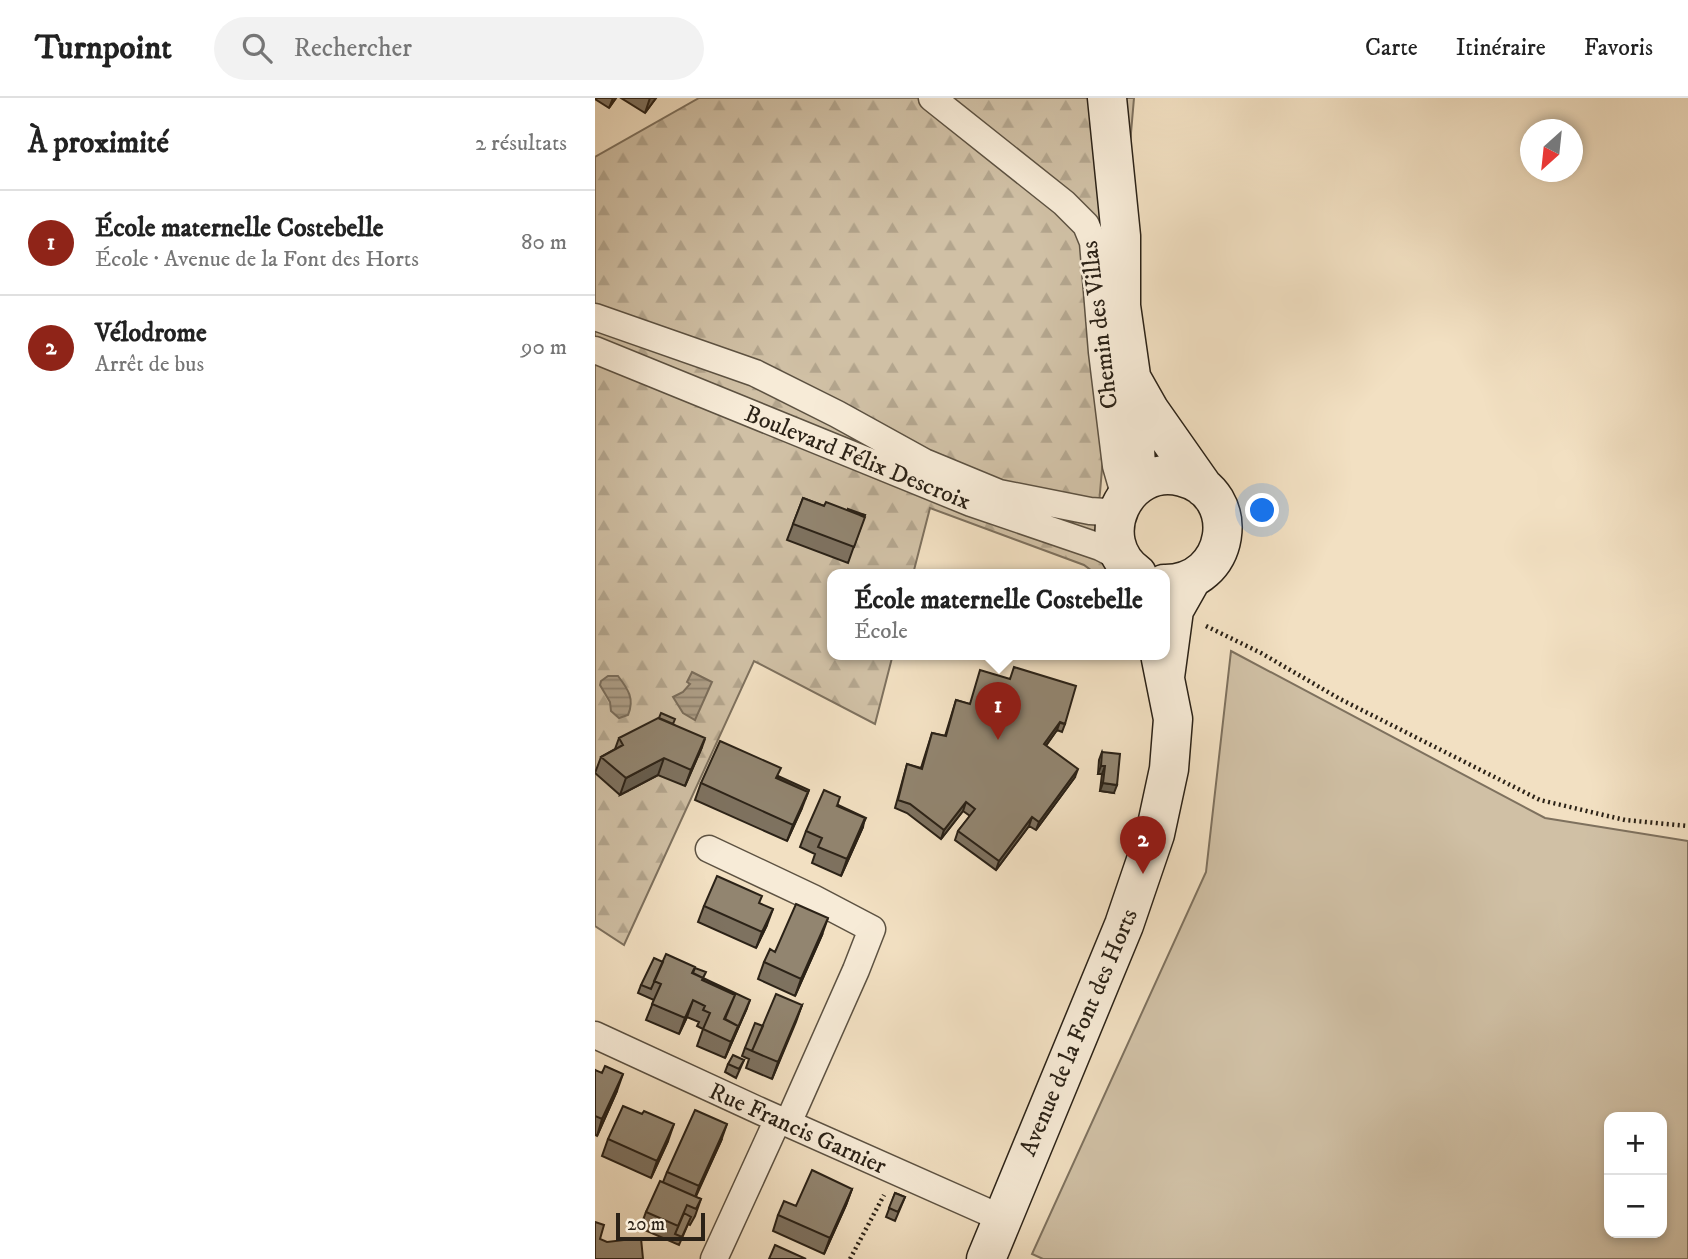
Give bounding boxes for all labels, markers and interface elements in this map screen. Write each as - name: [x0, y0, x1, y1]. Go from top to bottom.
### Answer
- search box: [214, 17, 704, 80]
- text: Turnpoint: [35, 28, 172, 69]
- icon: search: [238, 29, 276, 67]
- text: Rechercher: [294, 32, 412, 65]
- text: Carte: [1365, 33, 1418, 63]
- text: Itinéraire: [1456, 33, 1546, 63]
- text: Favoris: [1584, 33, 1653, 63]
- north arrow: [1520, 119, 1583, 182]
- text: À proximité: [28, 125, 169, 162]
- text: 2 résultats: [475, 129, 567, 158]
- text: École maternelle Costebelle: [95, 212, 384, 245]
- text: 1: [47, 228, 55, 257]
- text: 80 m: [521, 228, 567, 257]
- street label: Chemin des Villas: [1075, 239, 1125, 411]
- text: École · Avenue de la Font des Horts: [95, 245, 419, 274]
- text: Vélodrome: [95, 317, 207, 350]
- text: 2: [45, 333, 57, 362]
- text: 90 m: [521, 333, 567, 362]
- text: Arrêt de bus: [95, 350, 204, 379]
- street label: Boulevard Félix Descroix: [740, 399, 975, 517]
- your location: [1245, 493, 1279, 527]
- popup: [827, 569, 1170, 660]
- text: École maternelle Costebelle: [854, 584, 1143, 617]
- text: École: [854, 617, 908, 646]
- pin: 1: [975, 682, 1021, 740]
- pin: 2: [1120, 816, 1166, 874]
- street label: Avenue de la Font des Horts: [1013, 904, 1145, 1161]
- street label: Rue Francis Garnier: [704, 1076, 891, 1181]
- map controls: [1604, 1112, 1667, 1238]
- button: +: [1604, 1112, 1667, 1175]
- button: −: [1604, 1175, 1667, 1238]
- scale bar: [616, 1210, 705, 1242]
- text: 20 m: [627, 1213, 665, 1236]

